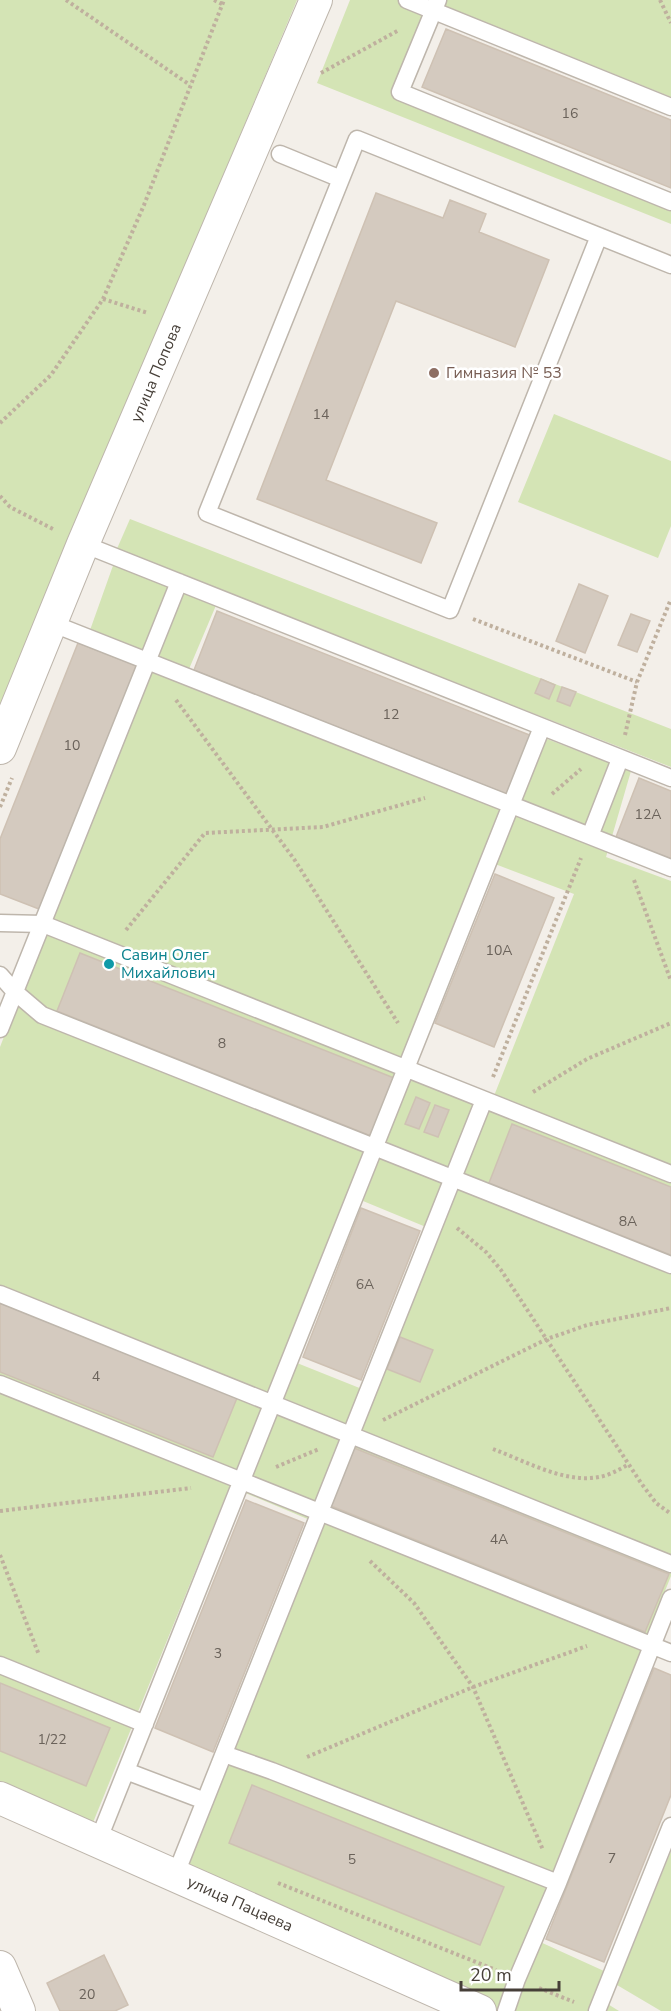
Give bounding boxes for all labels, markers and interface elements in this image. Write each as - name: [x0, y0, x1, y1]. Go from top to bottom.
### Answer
- house number: 16: [562, 104, 578, 123]
- street label: улица Попова: [125, 320, 187, 426]
- place label: Гимназия № 53: [446, 362, 562, 384]
- marker: Гимназия № 53: [427, 366, 441, 380]
- house number: 14: [313, 405, 329, 424]
- house number: 12: [383, 705, 399, 724]
- house number: 10: [64, 736, 80, 755]
- house number: 12А: [634, 805, 662, 824]
- house number: 10А: [485, 941, 513, 960]
- place label: Савин Олег Михайлович: [121, 944, 216, 984]
- marker: Савин Олег Михайлович: [102, 957, 116, 971]
- house number: 8: [218, 1034, 226, 1053]
- house number: 8А: [619, 1212, 637, 1231]
- house number: 6А: [356, 1275, 374, 1294]
- house number: 4: [92, 1367, 100, 1386]
- house number: 4А: [490, 1530, 508, 1549]
- house number: 3: [214, 1644, 222, 1663]
- house number: 1/22: [37, 1730, 67, 1749]
- house number: 7: [608, 1849, 616, 1868]
- house number: 5: [348, 1850, 356, 1869]
- street label: улица Пацаева: [184, 1871, 296, 1937]
- scale bar: [461, 1954, 558, 1992]
- text: 20 m: [470, 1963, 512, 1987]
- house number: 20: [79, 1985, 95, 2004]

